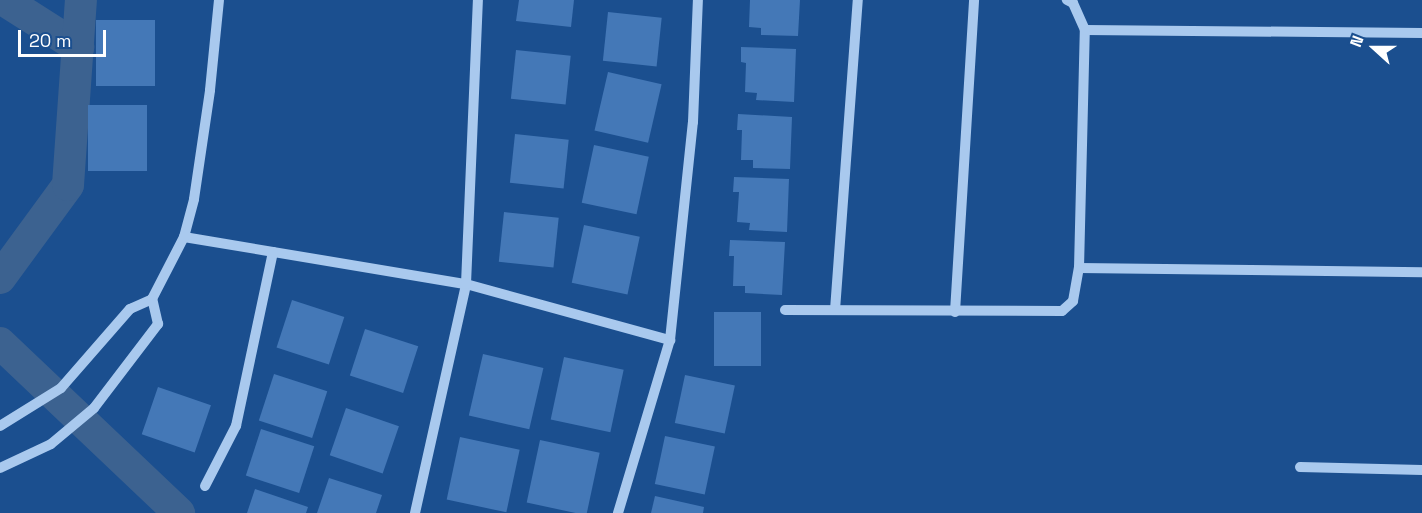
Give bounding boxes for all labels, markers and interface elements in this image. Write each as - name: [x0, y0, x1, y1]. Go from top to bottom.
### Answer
- scale bar: [21, 18, 110, 56]
- north arrow: [1344, 18, 1404, 78]
- text: 20 m: [29, 29, 72, 52]
- text: N: [1345, 33, 1368, 50]

